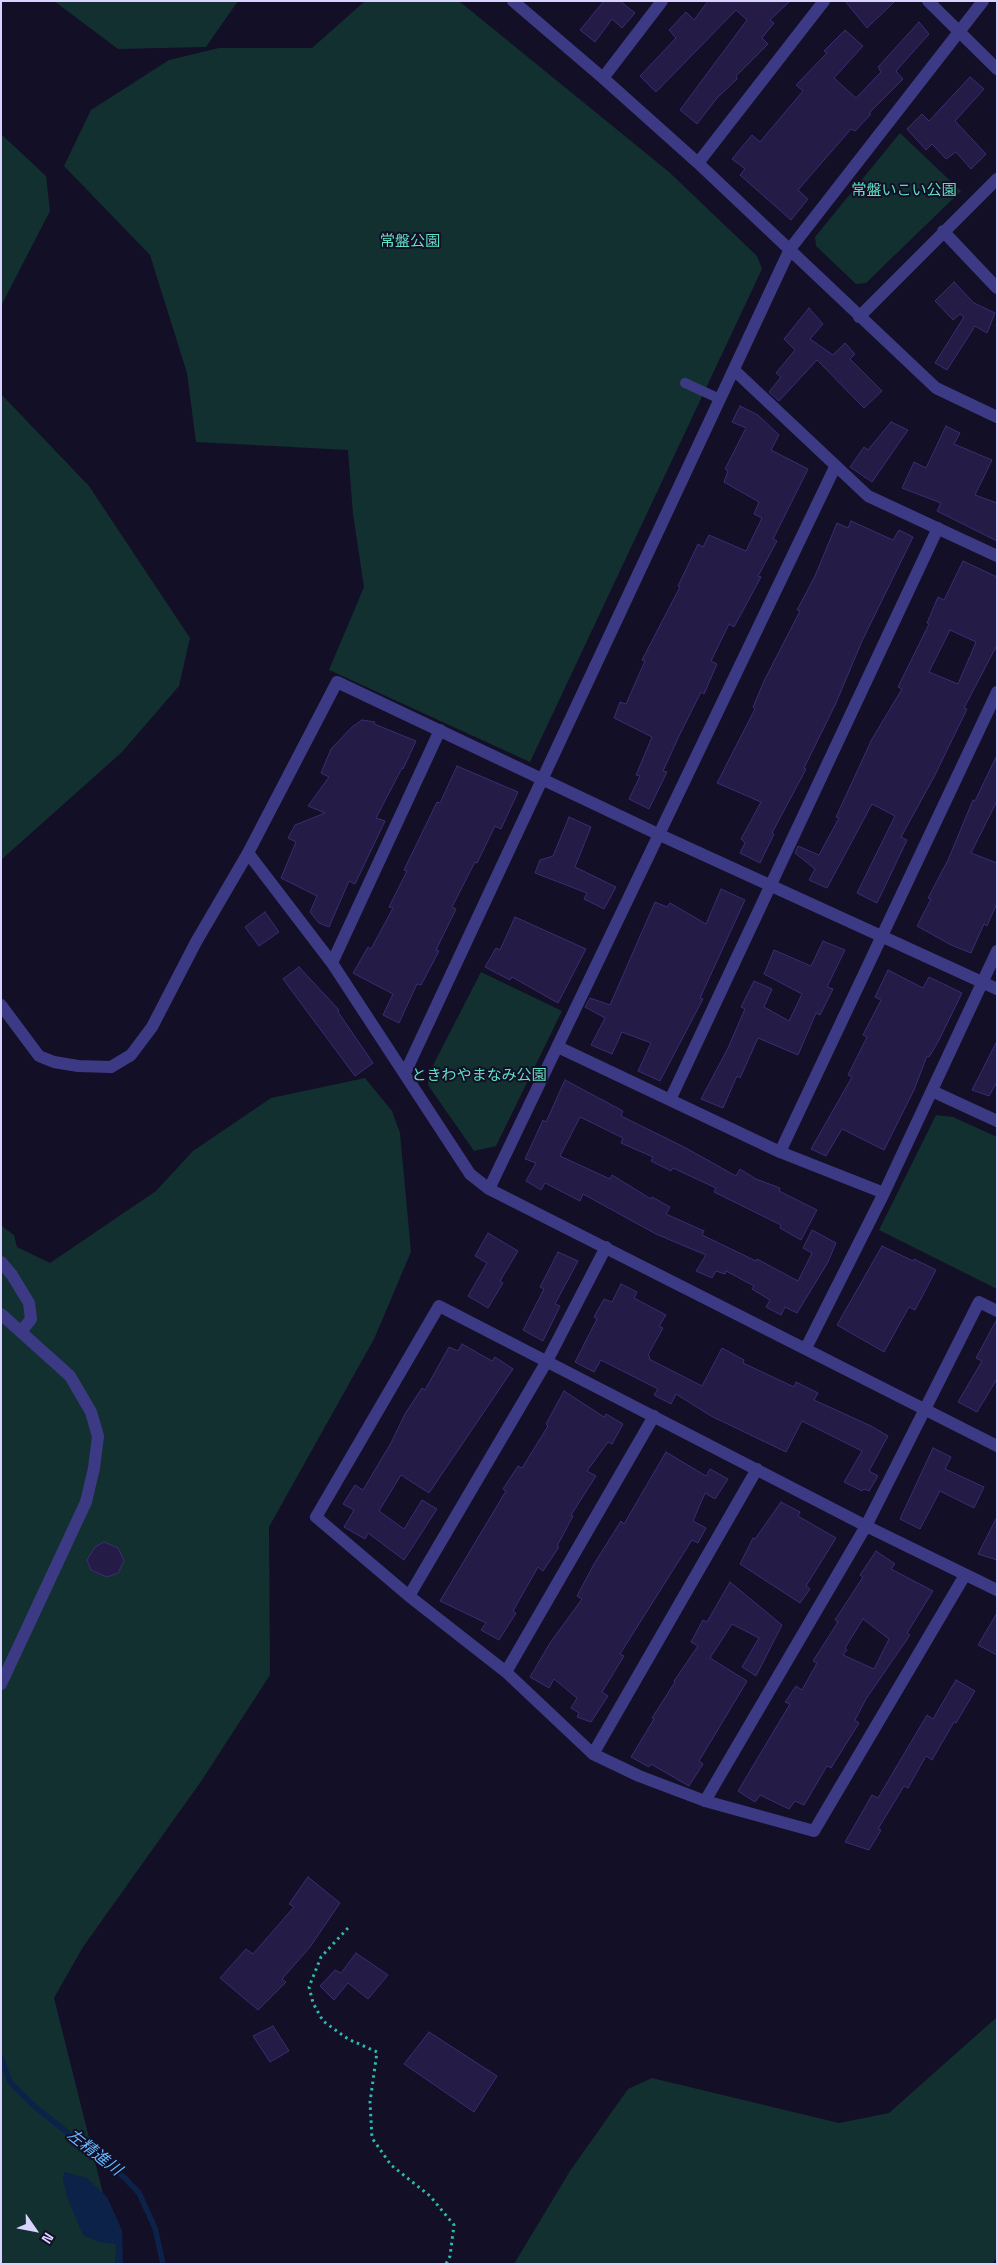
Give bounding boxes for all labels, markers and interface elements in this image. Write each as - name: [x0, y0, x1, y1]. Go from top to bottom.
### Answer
- park label: 常盤いこい公園: [852, 182, 956, 200]
- park label: 常盤公園: [380, 233, 440, 251]
- park label: ときわやまなみ公園: [412, 1067, 546, 1085]
- water label: 左精進川: [63, 2126, 125, 2180]
- north arrow: [10, 2205, 60, 2255]
- text: N: [37, 2229, 58, 2247]

